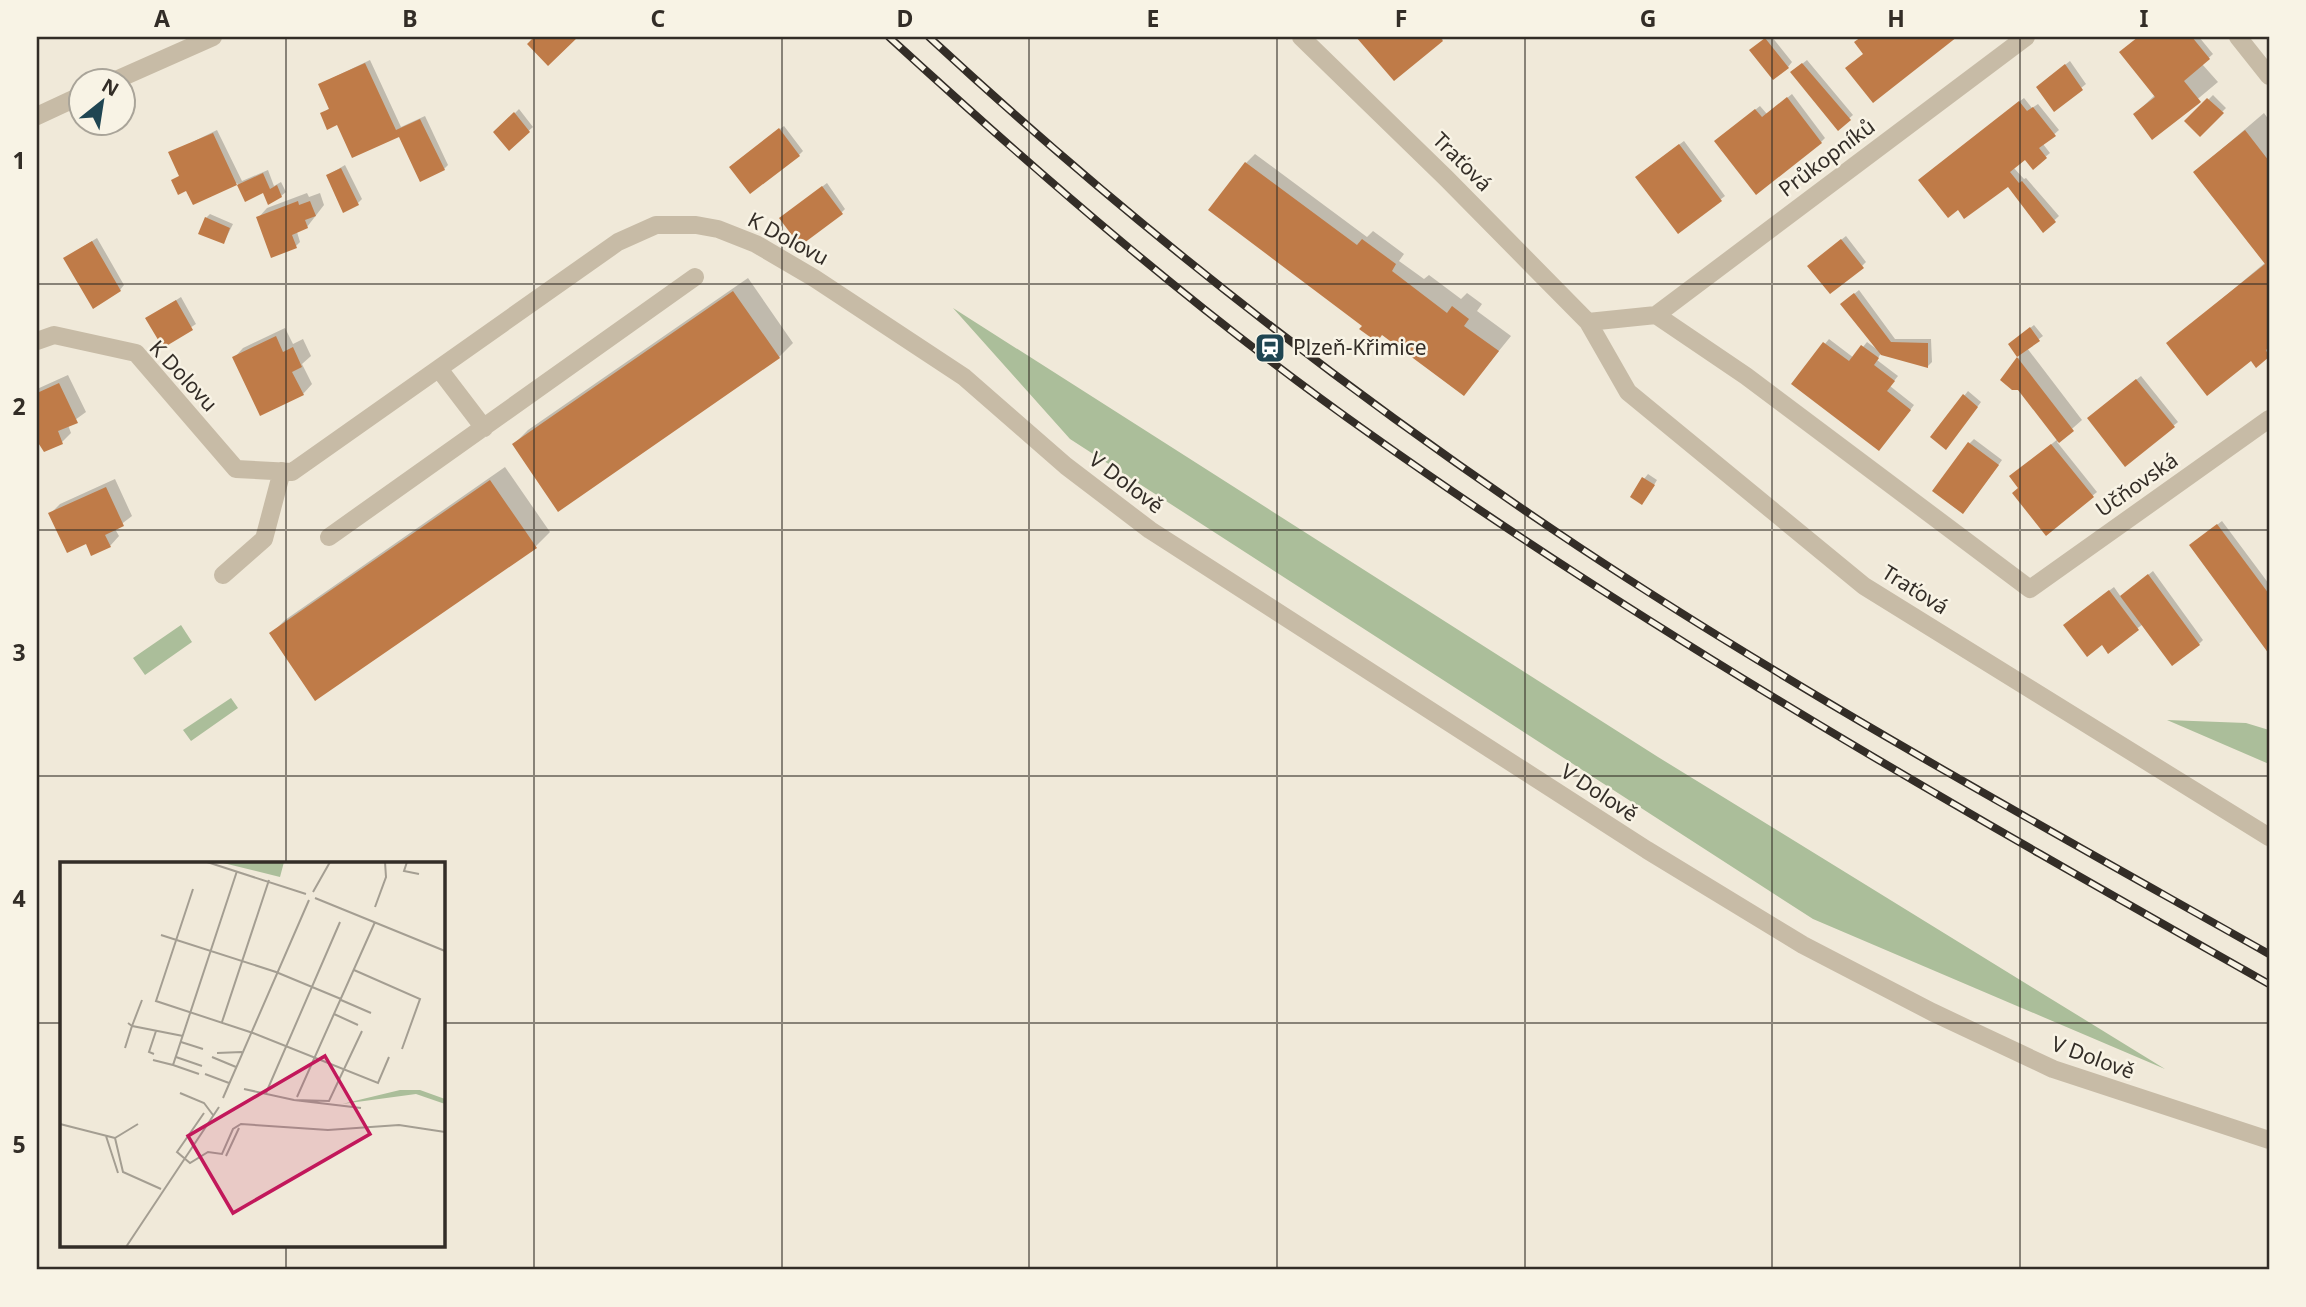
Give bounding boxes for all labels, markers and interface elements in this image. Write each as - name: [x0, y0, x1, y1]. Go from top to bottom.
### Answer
- text: A: [154, 2, 170, 34]
- text: B: [402, 2, 418, 34]
- text: C: [651, 2, 666, 34]
- text: D: [897, 2, 913, 34]
- text: E: [1147, 2, 1159, 34]
- text: F: [1395, 2, 1407, 34]
- text: G: [1640, 2, 1656, 34]
- text: H: [1887, 2, 1905, 34]
- text: I: [2140, 2, 2149, 34]
- north arrow: [66, 66, 136, 136]
- text: N: [97, 72, 124, 102]
- street label: Průkopníků: [1773, 112, 1880, 203]
- street label: Traťová: [1427, 126, 1498, 197]
- text: 1: [12, 144, 26, 176]
- street label: K Dolovu: [743, 205, 834, 271]
- station icon: Plzeň-Křimice: [1253, 331, 1287, 365]
- place label: Plzeň-Křimice: [1293, 333, 1427, 361]
- street label: K Dolovu: [144, 334, 224, 417]
- text: 2: [12, 390, 26, 422]
- street label: V Dolově: [1084, 445, 1169, 519]
- street label: Učňovská: [2090, 446, 2183, 523]
- street label: Traťová: [1877, 558, 1954, 620]
- text: 3: [12, 636, 26, 668]
- street label: V Dolově: [1556, 757, 1643, 827]
- inset map: [60, 862, 444, 1248]
- text: 4: [12, 882, 26, 914]
- street label: V Dolově: [2048, 1029, 2139, 1085]
- text: 5: [12, 1128, 26, 1160]

